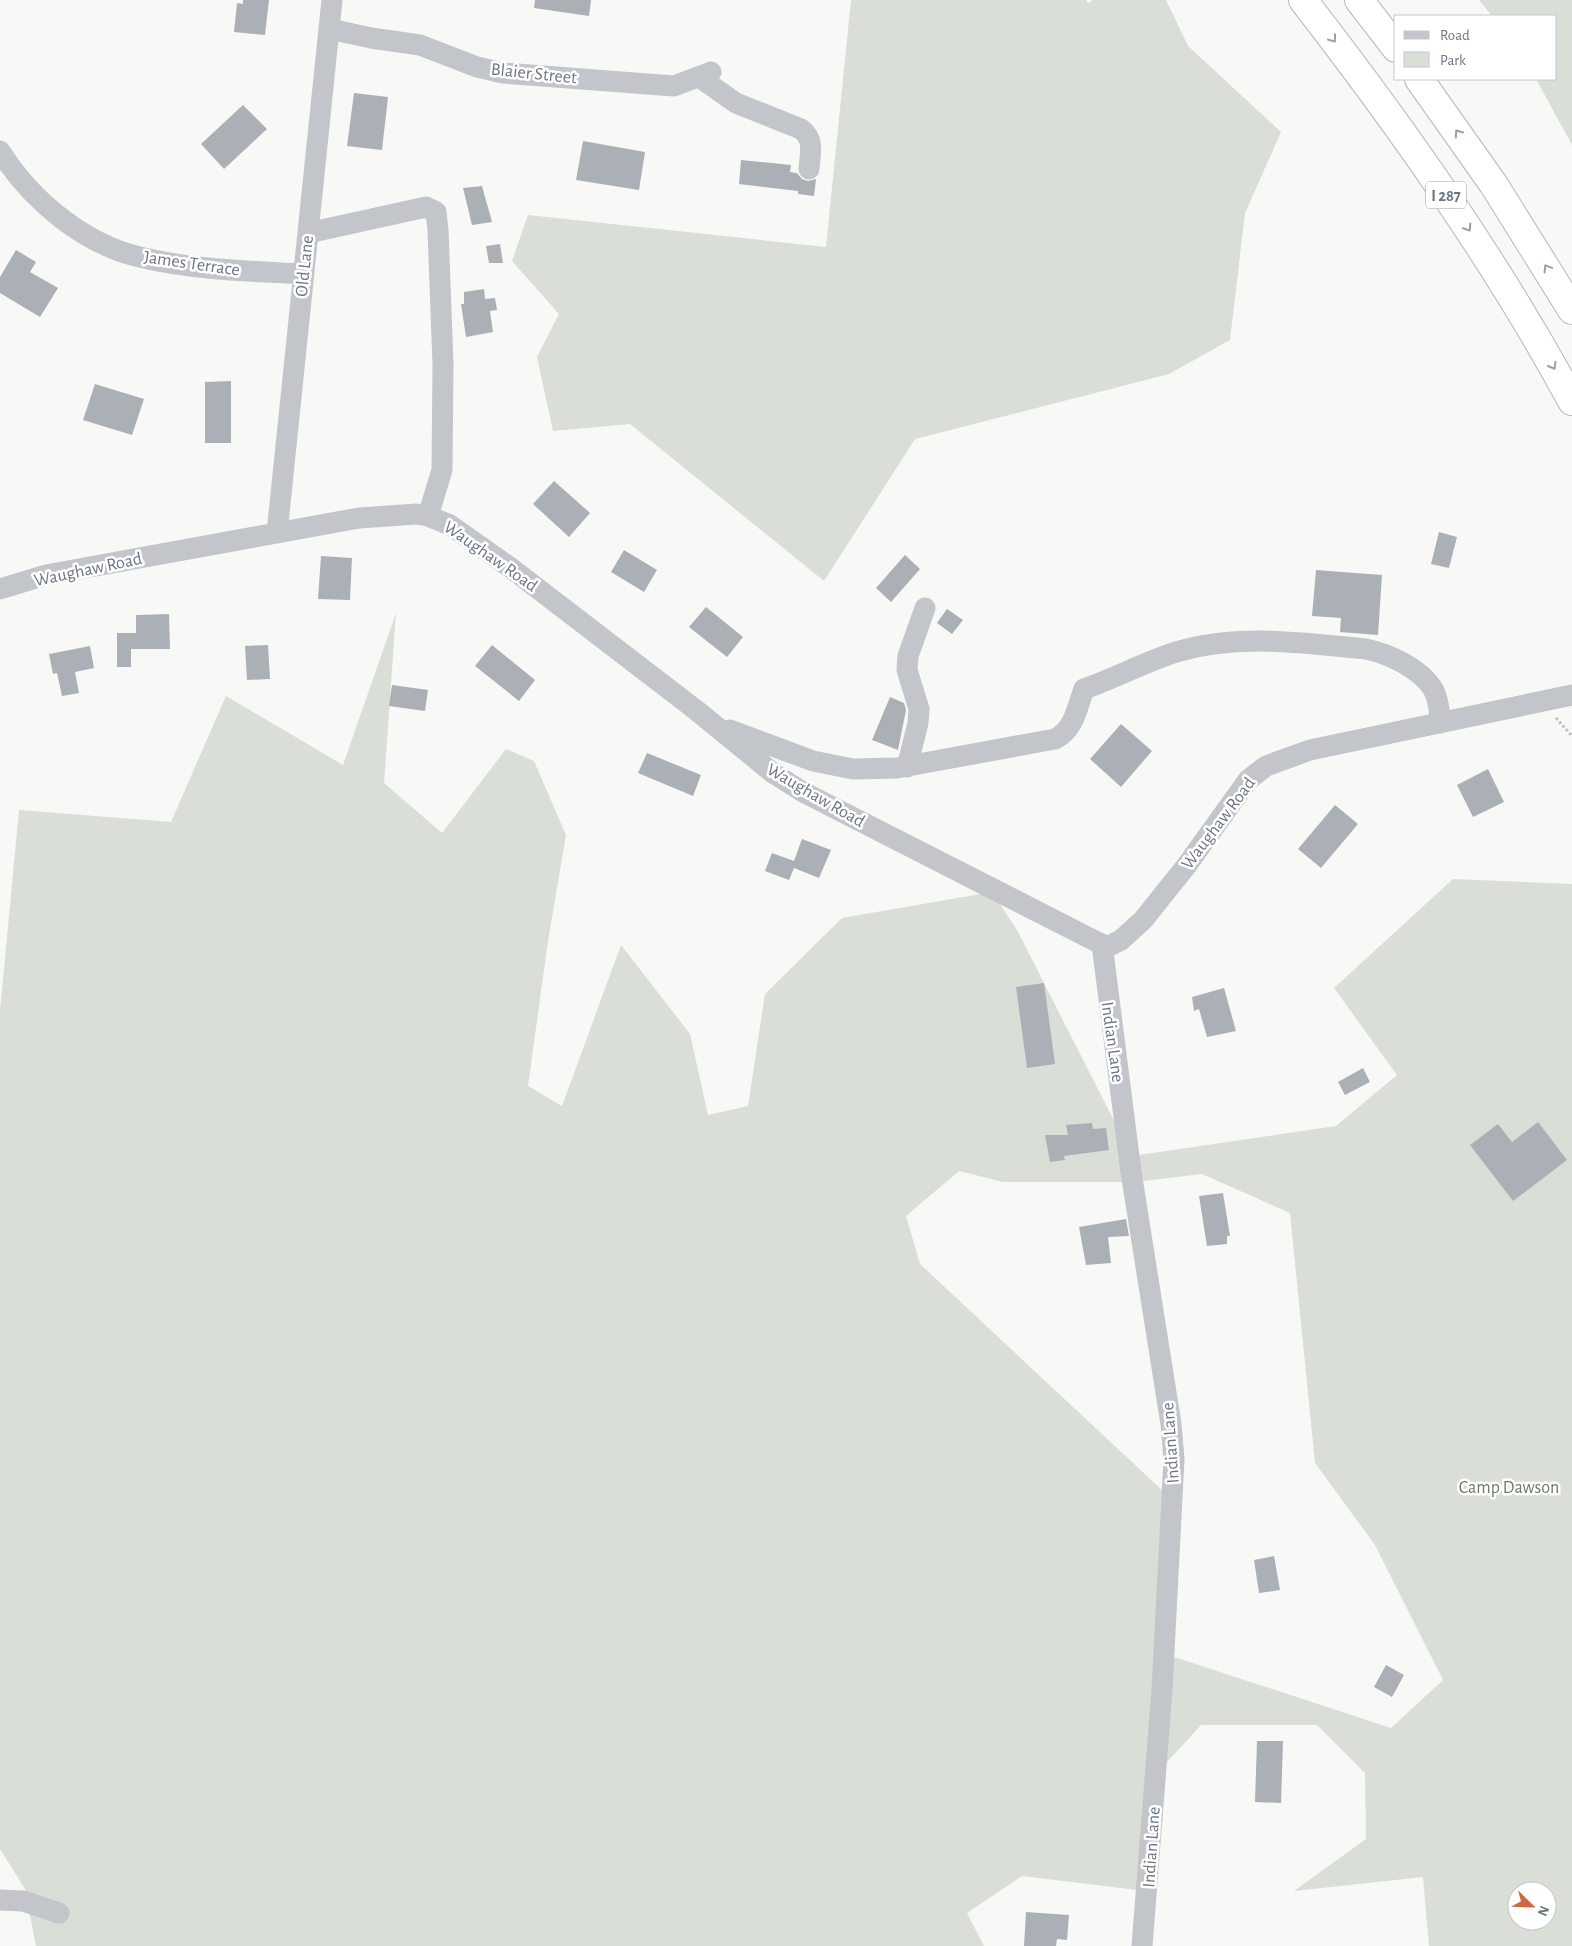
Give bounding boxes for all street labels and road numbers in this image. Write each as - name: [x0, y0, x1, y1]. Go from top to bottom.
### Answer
- street label: Blaier Street: [490, 61, 578, 87]
- road number: I 287: [1426, 182, 1466, 208]
- street label: Old Lane: [293, 235, 317, 298]
- street label: James Terrace: [143, 248, 241, 280]
- street label: Waughaw Road: [440, 518, 541, 596]
- street label: Waughaw Road: [33, 550, 144, 590]
- street label: Waughaw Road: [763, 761, 868, 831]
- street label: Waughaw Road: [1179, 774, 1259, 873]
- street label: Indian Lane: [1097, 1001, 1127, 1084]
- street label: Indian Lane: [1159, 1402, 1183, 1484]
- street label: Indian Lane: [1140, 1806, 1164, 1888]

